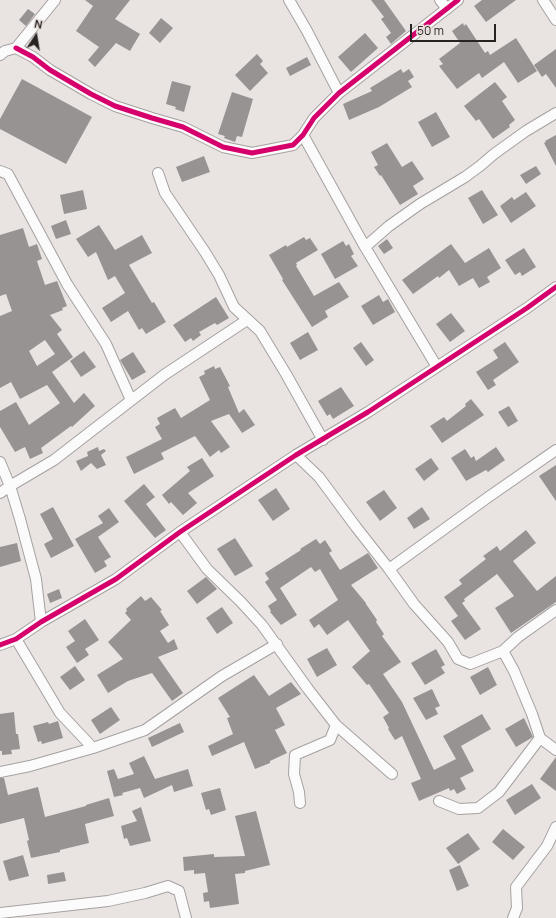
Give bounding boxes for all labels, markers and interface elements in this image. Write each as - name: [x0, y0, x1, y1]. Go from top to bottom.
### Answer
- north arrow: [16, 16, 56, 56]
- text: N: [33, 16, 44, 32]
- scale bar: [412, 16, 498, 42]
- text: 50 m: [417, 22, 444, 39]

